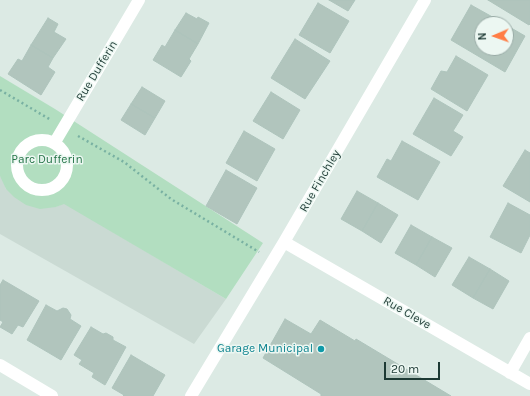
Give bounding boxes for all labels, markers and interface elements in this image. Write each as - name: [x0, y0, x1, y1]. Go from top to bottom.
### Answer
- north arrow: [474, 16, 514, 56]
- text: N: [476, 32, 489, 41]
- street label: Rue Dufferin: [73, 38, 121, 104]
- street label: Rue Finchley: [296, 147, 344, 215]
- park label: Parc Dufferin: [11, 153, 83, 167]
- street label: Rue Cleve: [381, 294, 433, 332]
- place label: Garage Municipal: [217, 342, 313, 356]
- marker: Garage Municipal: [316, 344, 326, 354]
- scale bar: [386, 354, 442, 380]
- text: 20 m: [391, 362, 419, 376]

